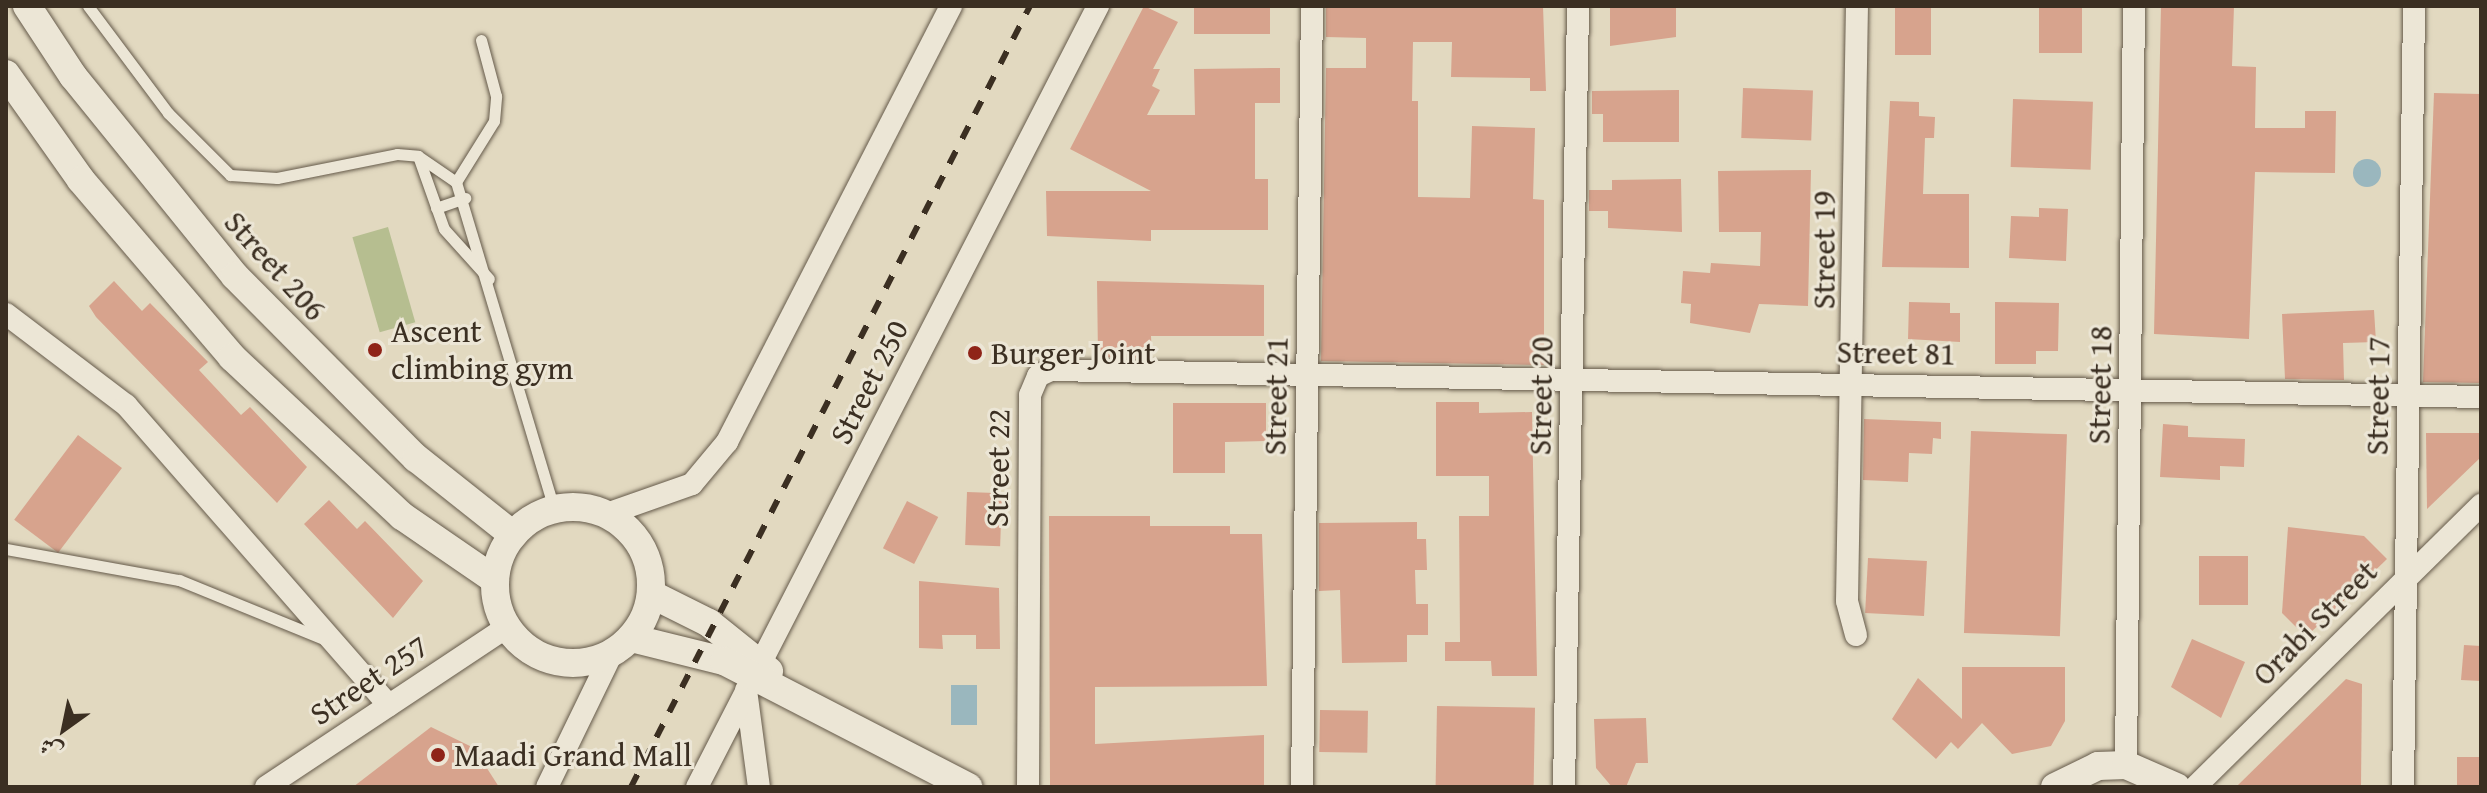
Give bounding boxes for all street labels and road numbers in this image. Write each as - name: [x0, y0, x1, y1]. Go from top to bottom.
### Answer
- street label: Street 19: [1805, 191, 1843, 309]
- street label: Street 206: [216, 203, 334, 329]
- street label: Street 250: [821, 313, 917, 451]
- street label: Street 18: [2080, 325, 2120, 445]
- street label: Street 81: [1836, 333, 1956, 373]
- street label: Street 21: [1256, 336, 1296, 456]
- street label: Street 20: [1521, 336, 1561, 456]
- street label: Street 17: [2358, 336, 2398, 456]
- street label: Street 22: [978, 408, 1018, 528]
- street label: Orabi Street: [2245, 553, 2385, 693]
- street label: Street 257: [303, 627, 435, 733]

